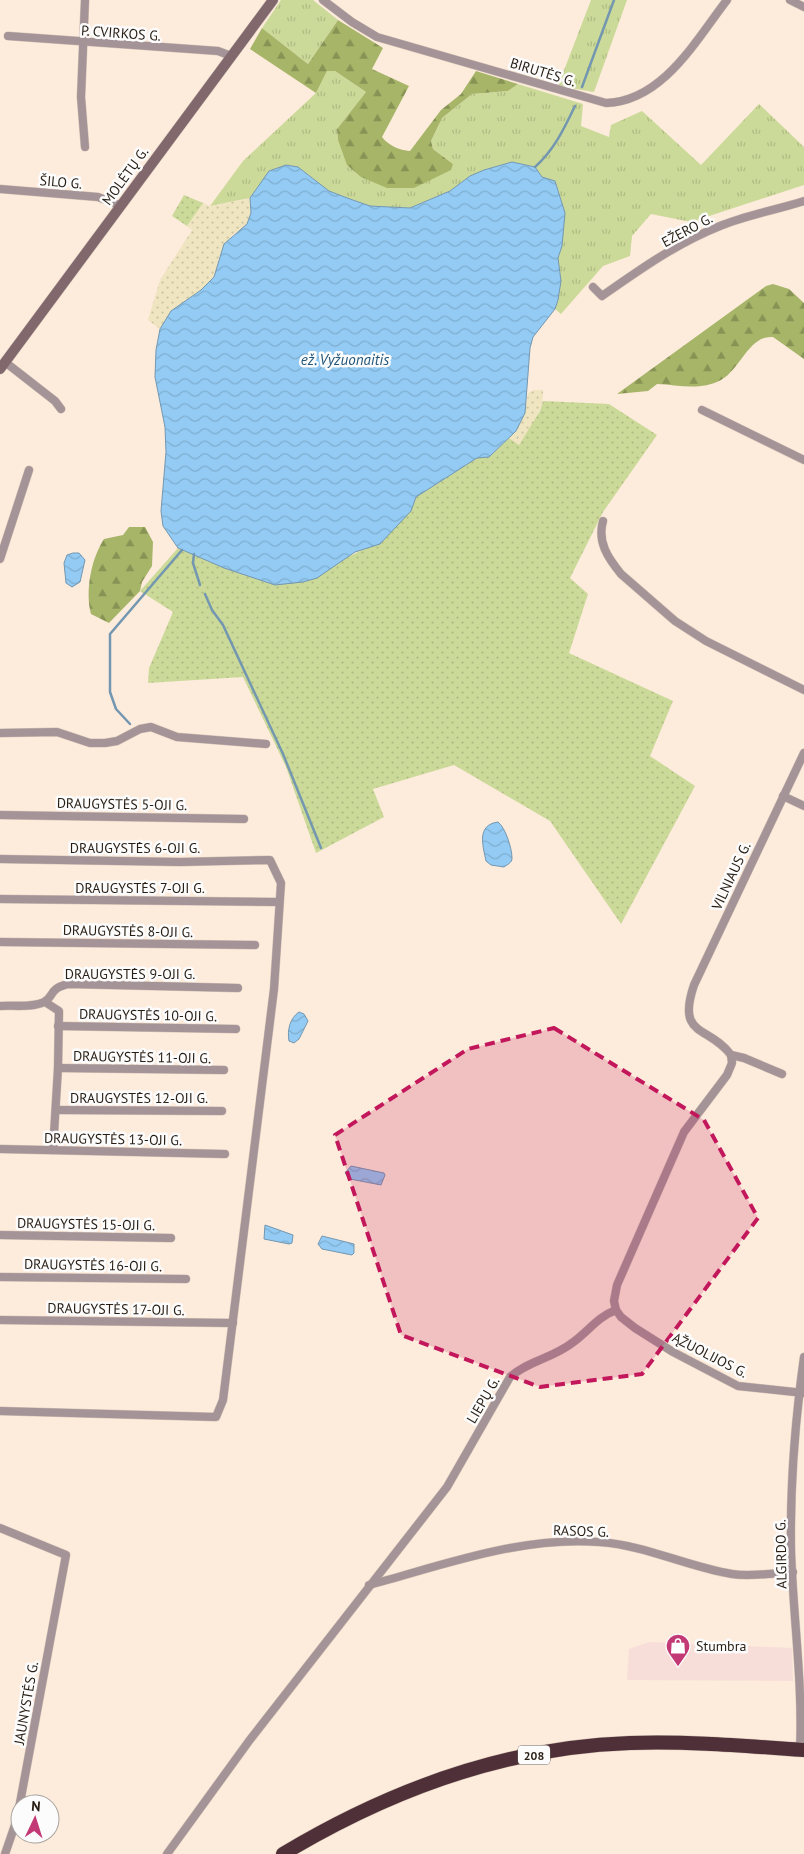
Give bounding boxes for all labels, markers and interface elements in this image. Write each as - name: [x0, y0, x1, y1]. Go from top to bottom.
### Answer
- street label: P. CVIRKOS G.: [81, 21, 161, 45]
- street label: BIRUTĖS G.: [508, 53, 578, 91]
- street label: MOLĖTŲ G.: [98, 143, 152, 209]
- street label: ŠILO G.: [39, 171, 83, 193]
- street label: EŽERO G.: [658, 209, 716, 251]
- water label: ež. Vyžuonaitis: [301, 350, 389, 369]
- street label: DRAUGYSTĖS 5-OJI G.: [57, 794, 187, 814]
- street label: DRAUGYSTĖS 6-OJI G.: [70, 839, 200, 857]
- street label: VILNIAUS G.: [707, 839, 755, 914]
- street label: DRAUGYSTĖS 7-OJI G.: [75, 879, 205, 897]
- street label: DRAUGYSTĖS 8-OJI G.: [63, 921, 193, 941]
- street label: DRAUGYSTĖS 9-OJI G.: [65, 965, 195, 983]
- street label: DRAUGYSTĖS 10-OJI G.: [79, 1005, 217, 1025]
- street label: DRAUGYSTĖS 11-OJI G.: [73, 1047, 211, 1067]
- street label: DRAUGYSTĖS 12-OJI G.: [70, 1089, 208, 1107]
- street label: DRAUGYSTĖS 13-OJI G.: [44, 1129, 182, 1149]
- street label: DRAUGYSTĖS 15-OJI G.: [17, 1214, 155, 1234]
- street label: DRAUGYSTĖS 16-OJI G.: [24, 1255, 162, 1275]
- street label: DRAUGYSTĖS 17-OJI G.: [47, 1299, 185, 1319]
- street label: ĄŽUOLIJOS G.: [669, 1328, 751, 1382]
- street label: LIEPŲ G.: [462, 1373, 504, 1427]
- street label: ALGIRDO G.: [771, 1519, 791, 1589]
- street label: RASOS G.: [553, 1521, 609, 1541]
- shop icon: Stumbra: [665, 1633, 691, 1667]
- place label: Stumbra: [696, 1637, 746, 1655]
- street label: JAUNYSTĖS G.: [10, 1660, 42, 1747]
- road number: 208: [518, 1746, 550, 1764]
- north arrow: [10, 1794, 60, 1844]
- text: N: [31, 1797, 41, 1815]

